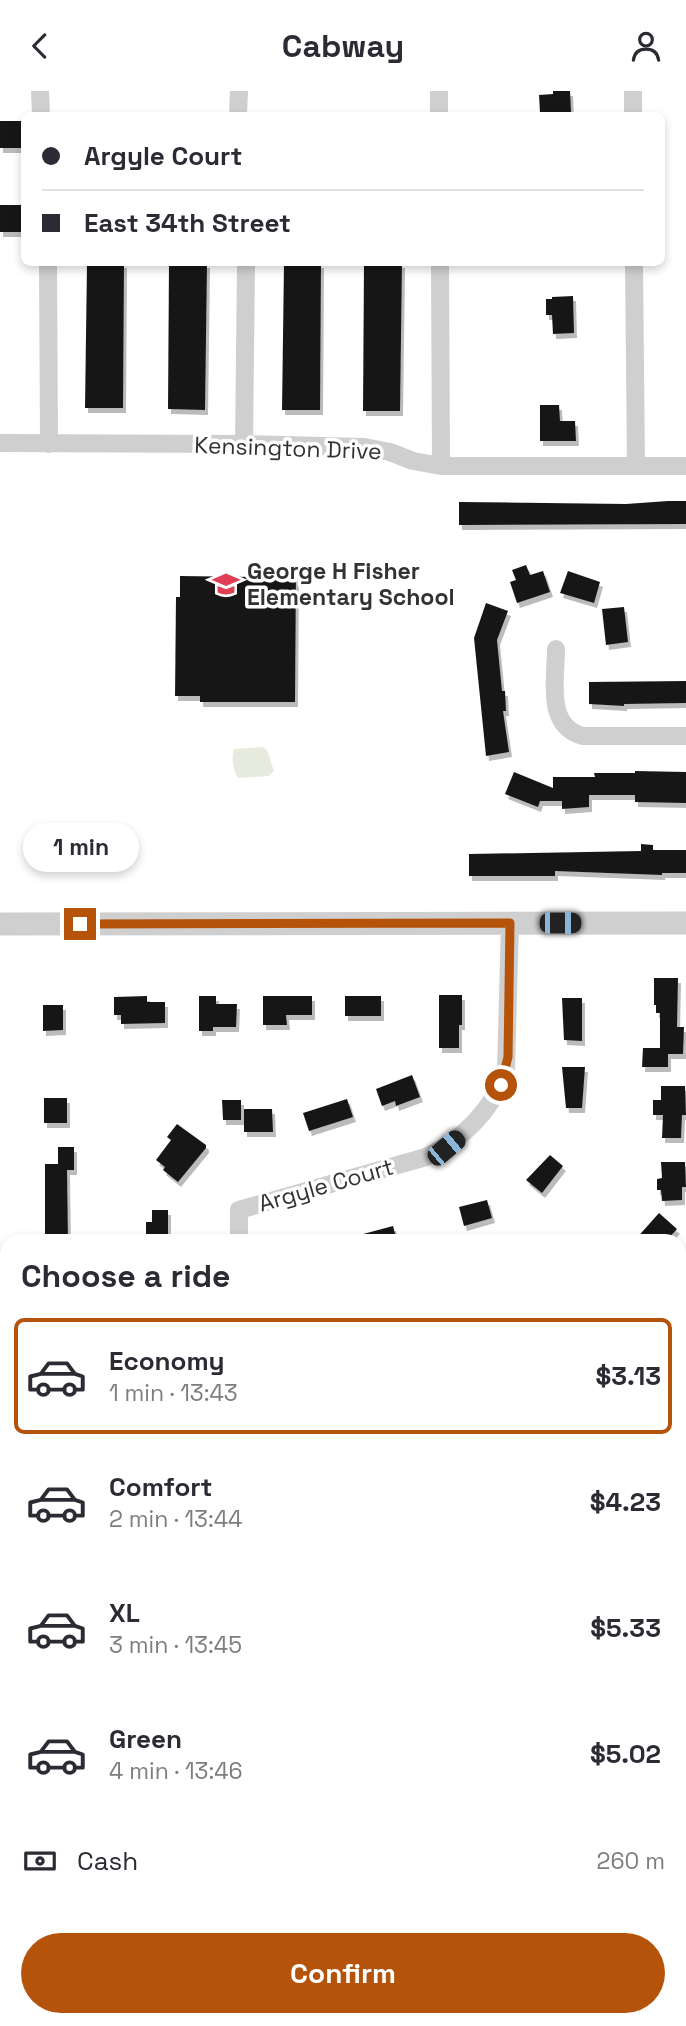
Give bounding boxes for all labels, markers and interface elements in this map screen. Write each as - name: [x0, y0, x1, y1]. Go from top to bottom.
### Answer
- text: Cabway: [282, 26, 404, 66]
- icon: back: [21, 27, 59, 65]
- icon: person: [627, 27, 665, 65]
- text: Argyle Court: [84, 139, 242, 173]
- text: East 34th Street: [84, 206, 291, 240]
- street label: Kensington Drive: [194, 430, 382, 466]
- place label: George H Fisher Elementary School: [247, 556, 455, 612]
- school or university icon: George H Fisher Elementary School: [211, 569, 241, 599]
- callout: 1 min: [22, 823, 138, 871]
- text: 1 min: [53, 832, 109, 862]
- route end: [64, 908, 96, 940]
- car: [540, 913, 582, 934]
- route start: [485, 1069, 517, 1101]
- car: [424, 1126, 469, 1170]
- street label: Argyle Court: [255, 1151, 397, 1219]
- text: Choose a ride: [21, 1256, 231, 1296]
- text: Economy: [109, 1344, 225, 1378]
- icon: car: [25, 1345, 88, 1408]
- text: $3.13: [595, 1359, 661, 1393]
- text: 1 min · 13:43: [109, 1378, 238, 1408]
- text: Comfort: [109, 1470, 212, 1504]
- icon: car: [25, 1471, 88, 1534]
- text: $4.23: [590, 1485, 661, 1519]
- text: 2 min · 13:44: [109, 1504, 243, 1534]
- text: XL: [109, 1596, 140, 1630]
- icon: car: [25, 1597, 88, 1660]
- text: $5.33: [590, 1611, 661, 1645]
- text: 3 min · 13:45: [109, 1630, 242, 1660]
- text: Green: [109, 1722, 182, 1756]
- icon: car: [25, 1723, 88, 1786]
- text: $5.02: [590, 1737, 661, 1771]
- text: 4 min · 13:46: [109, 1756, 243, 1786]
- icon: cash: [21, 1842, 59, 1880]
- text: Cash: [77, 1844, 138, 1878]
- text: 260 m: [597, 1846, 665, 1876]
- button: Confirm: [21, 1933, 665, 2013]

